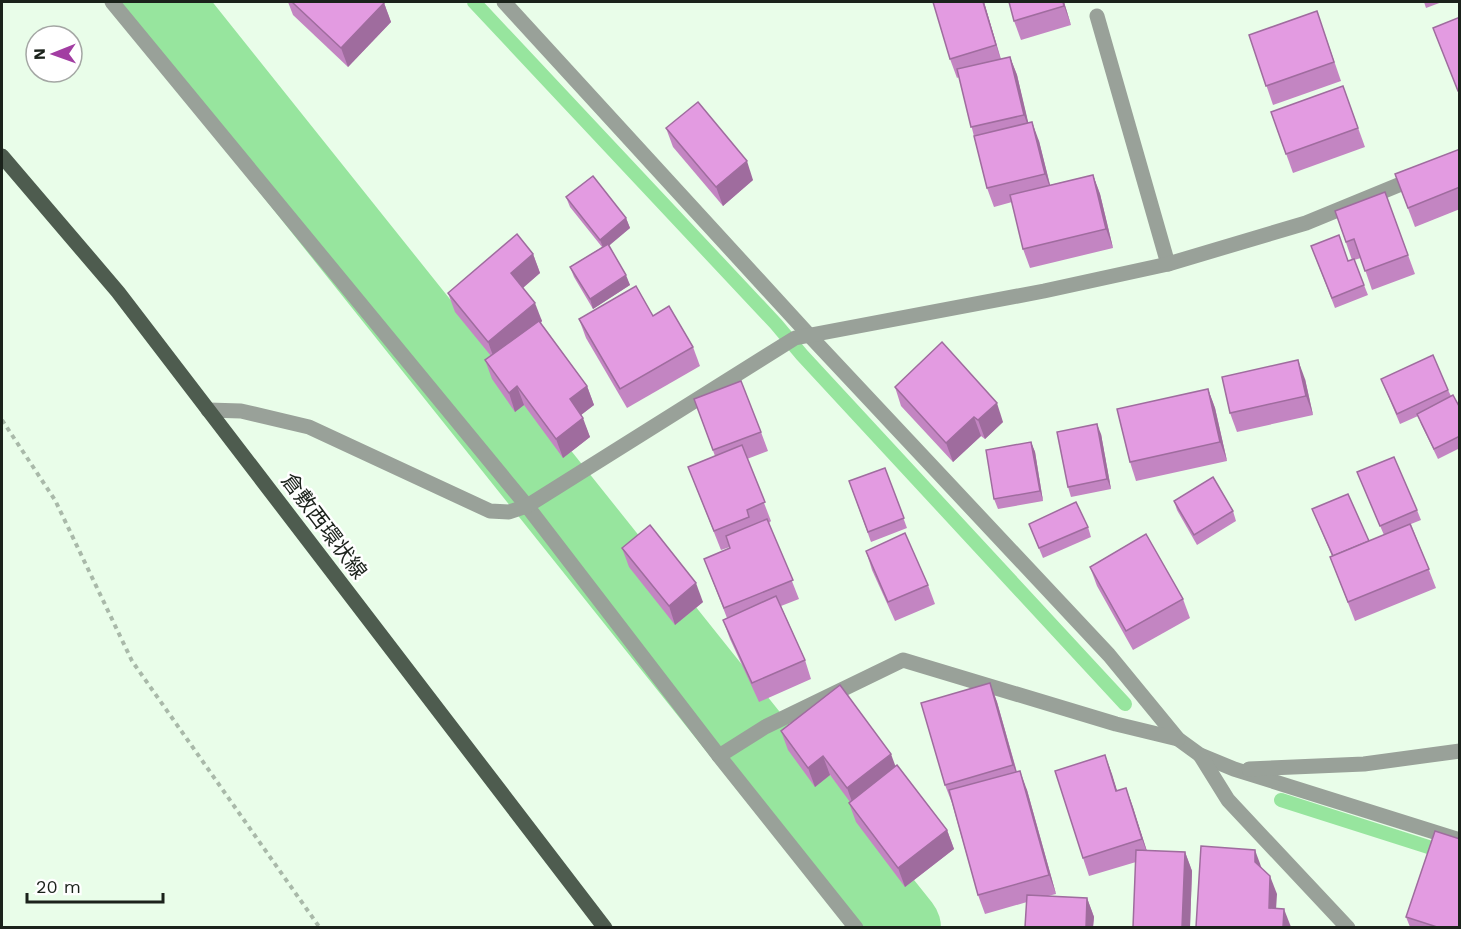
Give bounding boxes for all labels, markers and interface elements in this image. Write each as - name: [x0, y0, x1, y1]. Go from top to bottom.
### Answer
- north arrow: [24, 24, 84, 84]
- text: N: [30, 48, 49, 60]
- street label: 倉敷西環状線: [277, 468, 372, 584]
- scale bar: [27, 866, 164, 904]
- text: 20 m: [36, 876, 81, 897]

